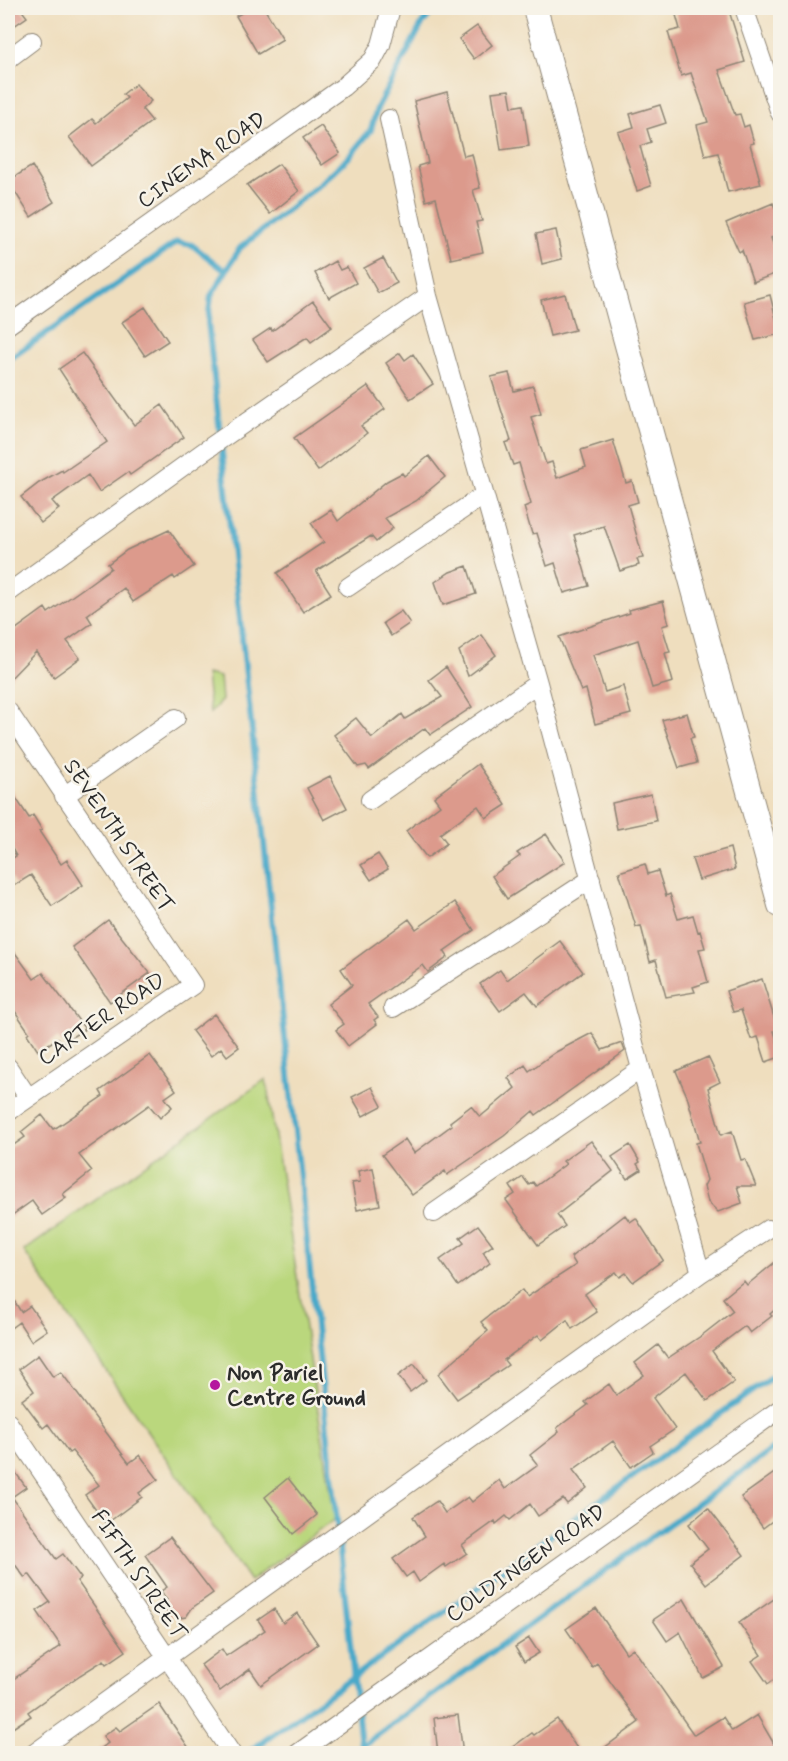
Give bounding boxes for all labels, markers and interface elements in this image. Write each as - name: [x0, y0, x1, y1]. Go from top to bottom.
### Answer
- street label: CINEMA ROAD: [132, 106, 272, 215]
- street label: SEVENTH STREET: [57, 754, 180, 918]
- street label: CARTER ROAD: [33, 967, 171, 1073]
- place label: Non Pariel Centre Ground: [227, 1360, 366, 1413]
- marker: Non Pariel Centre Ground: [208, 1378, 222, 1392]
- street label: COLDINGEN ROAD: [441, 1498, 611, 1629]
- street label: FIFTH STREET: [84, 1505, 193, 1646]

